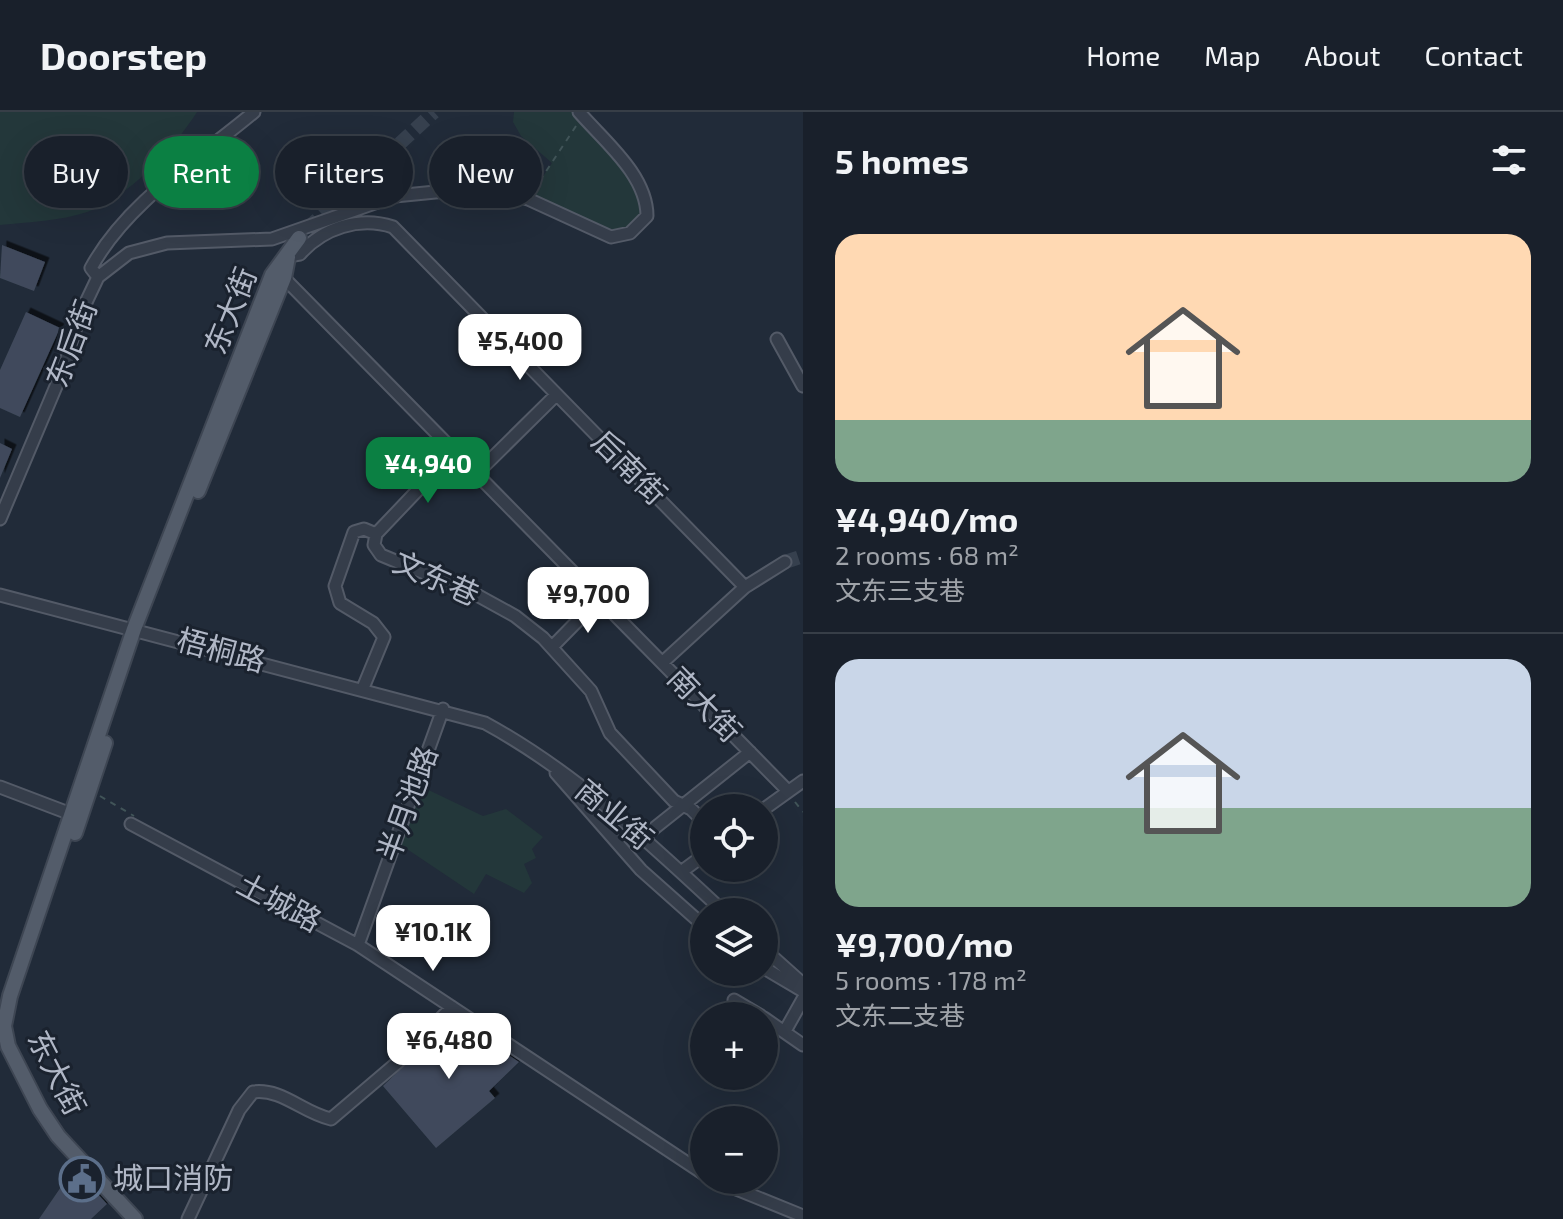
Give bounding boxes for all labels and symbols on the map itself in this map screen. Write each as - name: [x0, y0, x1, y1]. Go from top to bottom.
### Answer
- street label: 东大街: [196, 262, 263, 359]
- street label: 东后街: [37, 295, 103, 392]
- pin: ¥5,400: [455, 314, 585, 382]
- street label: 后南街: [586, 422, 675, 511]
- pin: ¥4,940: [363, 437, 493, 505]
- street label: 文东巷: [388, 542, 485, 612]
- pin: ¥9,700: [523, 567, 653, 635]
- street label: 梧桐路: [173, 620, 270, 678]
- street label: 南大街: [661, 659, 750, 748]
- street label: 半月池路: [369, 741, 444, 866]
- street label: 商业街: [569, 771, 661, 856]
- street label: 土城路: [232, 864, 328, 938]
- pin: ¥10.1K: [368, 905, 498, 973]
- pin: ¥6,480: [384, 1013, 514, 1081]
- street label: 东大街: [21, 1024, 94, 1120]
- public building icon: 城口消防: [58, 1155, 106, 1203]
- place label: 城口消防: [113, 1159, 233, 1195]

